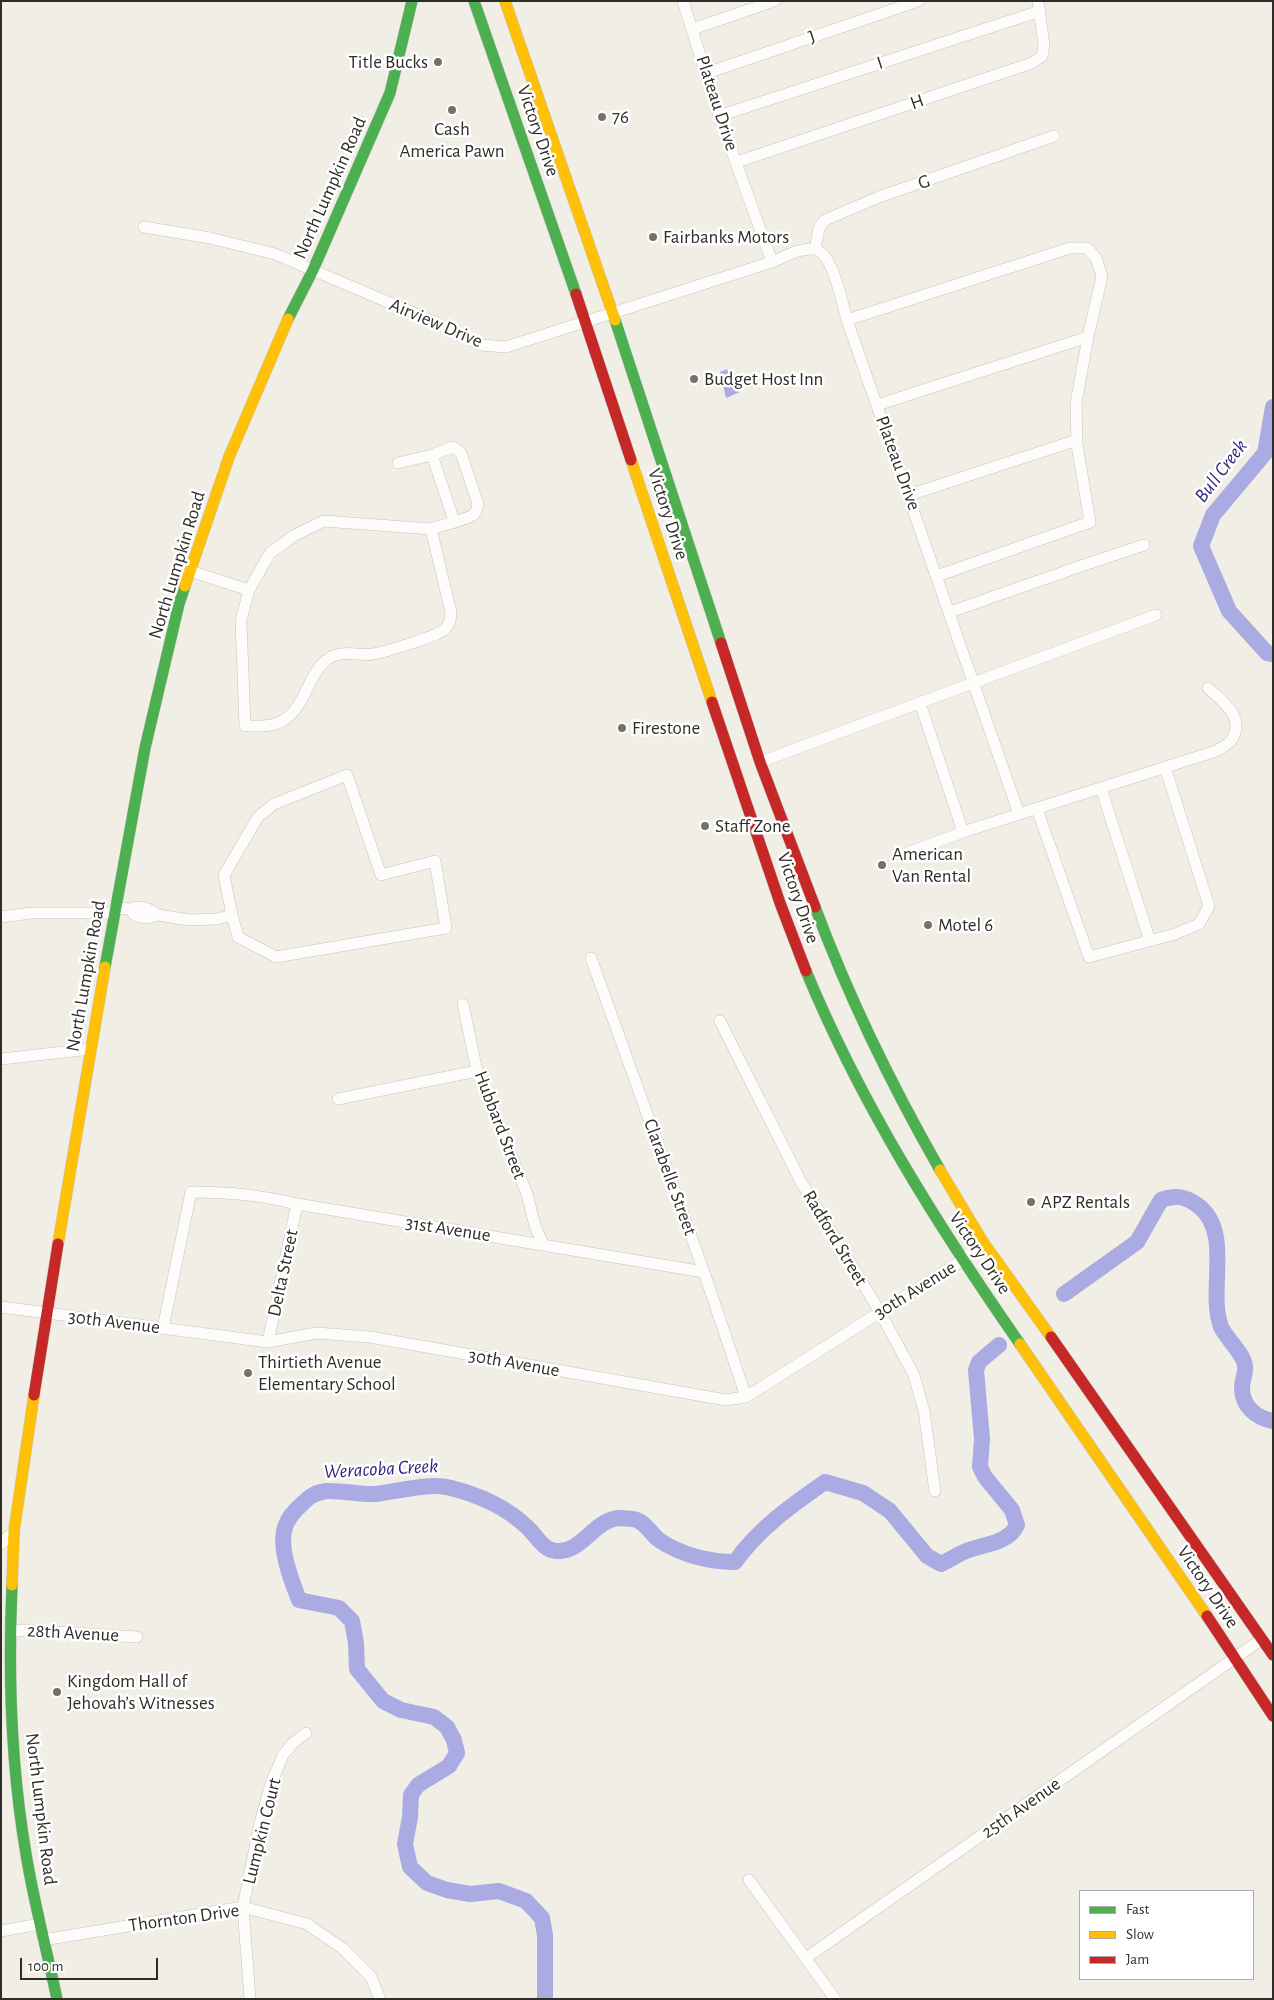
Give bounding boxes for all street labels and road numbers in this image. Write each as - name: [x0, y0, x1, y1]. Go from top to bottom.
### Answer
- street label: J: [806, 25, 818, 49]
- street label: I: [874, 51, 886, 75]
- street label: Plateau Drive: [691, 52, 743, 154]
- street label: Victory Drive: [512, 83, 564, 179]
- street label: H: [907, 89, 927, 115]
- street label: North Lumpkin Road: [288, 113, 372, 263]
- street label: G: [915, 169, 933, 195]
- street label: Airview Drive: [386, 293, 486, 353]
- street label: Plateau Drive: [870, 413, 926, 513]
- street label: Victory Drive: [643, 465, 693, 563]
- street label: North Lumpkin Road: [144, 488, 210, 642]
- street label: Victory Drive: [772, 850, 824, 946]
- street label: North Lumpkin Road: [61, 899, 111, 1053]
- street label: Hubbard Street: [469, 1067, 531, 1183]
- street label: Clarabelle Street: [638, 1116, 702, 1238]
- street label: Radford Street: [798, 1186, 872, 1290]
- street label: Victory Drive: [944, 1207, 1016, 1299]
- street label: 31st Avenue: [404, 1211, 492, 1247]
- street label: Delta Street: [263, 1227, 303, 1319]
- street label: 30th Avenue: [870, 1256, 960, 1324]
- street label: 30th Avenue: [67, 1305, 161, 1339]
- street label: 30th Avenue: [467, 1344, 561, 1382]
- street label: Victory Drive: [1172, 1541, 1244, 1633]
- street label: 28th Avenue: [26, 1619, 120, 1647]
- street label: North Lumpkin Road: [20, 1732, 62, 1886]
- street label: 25th Avenue: [977, 1773, 1065, 1843]
- street label: Lumpkin Court: [238, 1775, 286, 1887]
- street label: Thornton Drive: [127, 1899, 241, 1937]

